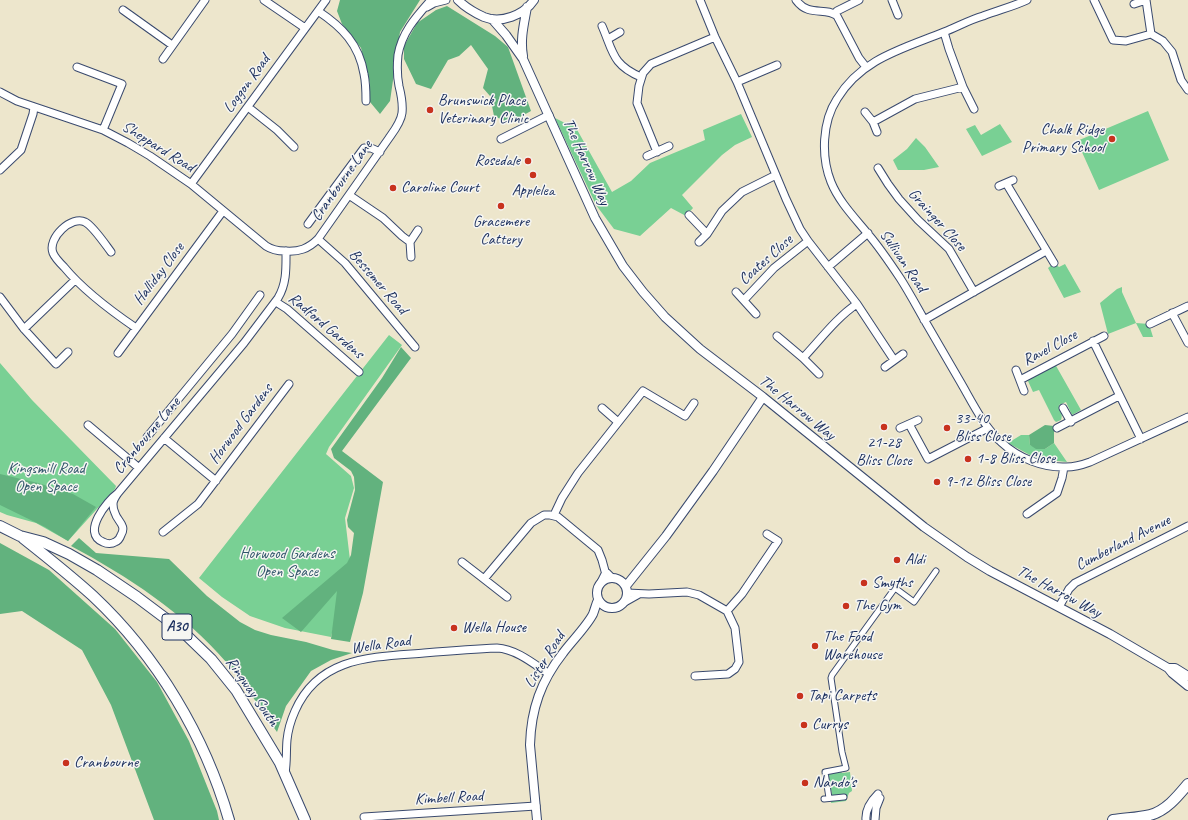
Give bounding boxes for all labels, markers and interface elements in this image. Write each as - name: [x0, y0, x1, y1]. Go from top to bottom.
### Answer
- street label: Loggon Road: [219, 51, 275, 117]
- place label: Brunswick Place Veterinary Clinic: [438, 91, 529, 129]
- marker: Brunswick Place Veterinary Clinic: [425, 105, 435, 115]
- street label: The Harrow Way: [558, 116, 614, 208]
- street label: Sheppard Road: [118, 117, 198, 177]
- place label: Chalk Ridge Primary School: [1022, 120, 1104, 158]
- marker: Chalk Ridge Primary School: [1107, 134, 1117, 144]
- street label: Cranbourne Lane: [307, 137, 377, 225]
- place label: Rosedale: [475, 151, 520, 171]
- marker: Rosedale: [523, 156, 533, 166]
- marker: Applelea: [528, 170, 538, 180]
- place label: Caroline Court: [401, 178, 479, 198]
- place label: Applelea: [512, 181, 554, 201]
- marker: Caroline Court: [388, 183, 398, 193]
- street label: Grainger Close: [904, 185, 970, 255]
- marker: Gracemere Cattery: [496, 201, 506, 211]
- place label: Gracemere Cattery: [473, 212, 529, 250]
- street label: Sullivan Road: [875, 226, 931, 296]
- street label: Coates Close: [735, 231, 797, 289]
- street label: Halliday Close: [129, 239, 189, 309]
- street label: Bessemer Road: [344, 245, 412, 319]
- street label: Radford Gardens: [284, 289, 368, 363]
- street label: Ravel Close: [1020, 326, 1080, 370]
- street label: The Harrow Way: [755, 371, 839, 445]
- street label: Horwood Gardens: [205, 380, 277, 468]
- street label: Cranbourne Lane: [109, 394, 185, 478]
- place label: 33-40 Bliss Close: [955, 409, 1011, 447]
- marker: 21-28 Bliss Close: [879, 422, 889, 432]
- marker: 33-40 Bliss Close: [942, 423, 952, 433]
- place label: 21-28 Bliss Close: [856, 433, 912, 471]
- place label: 1-8 Bliss Close: [976, 449, 1055, 469]
- marker: 1-8 Bliss Close: [963, 454, 973, 464]
- park label: Kingsmill Road Open Space: [7, 459, 85, 497]
- place label: 9-12 Bliss Close: [945, 472, 1031, 492]
- marker: 9-12 Bliss Close: [932, 477, 942, 487]
- street label: Cumberland Avenue: [1072, 511, 1174, 575]
- park label: Horwood Gardens Open Space: [240, 544, 334, 582]
- place label: Aldi: [905, 550, 925, 570]
- marker: Aldi: [892, 555, 902, 565]
- street label: The Harrow Way: [1013, 562, 1105, 622]
- place label: Smyths: [872, 573, 912, 593]
- marker: Smyths: [859, 578, 869, 588]
- place label: The Gym: [854, 596, 901, 616]
- marker: The Gym: [841, 601, 851, 611]
- road number: A30: [162, 614, 192, 640]
- place label: Wella House: [462, 618, 526, 638]
- marker: Wella House: [449, 623, 459, 633]
- place label: The Food Warehouse: [823, 627, 882, 665]
- street label: Lister Road: [520, 628, 570, 692]
- street label: Wella Road: [350, 631, 412, 659]
- marker: The Food Warehouse: [810, 641, 820, 651]
- street label: Ringway South: [221, 654, 283, 730]
- place label: Tapi Carpets: [808, 686, 876, 706]
- marker: Tapi Carpets: [795, 691, 805, 701]
- place label: Currys: [812, 715, 848, 735]
- marker: Currys: [799, 720, 809, 730]
- place label: Cranbourne: [74, 753, 138, 773]
- marker: Cranbourne: [61, 758, 71, 768]
- place label: Nando's: [813, 773, 856, 793]
- marker: Nando's: [800, 778, 810, 788]
- street label: Kimbell Road: [414, 787, 484, 809]

